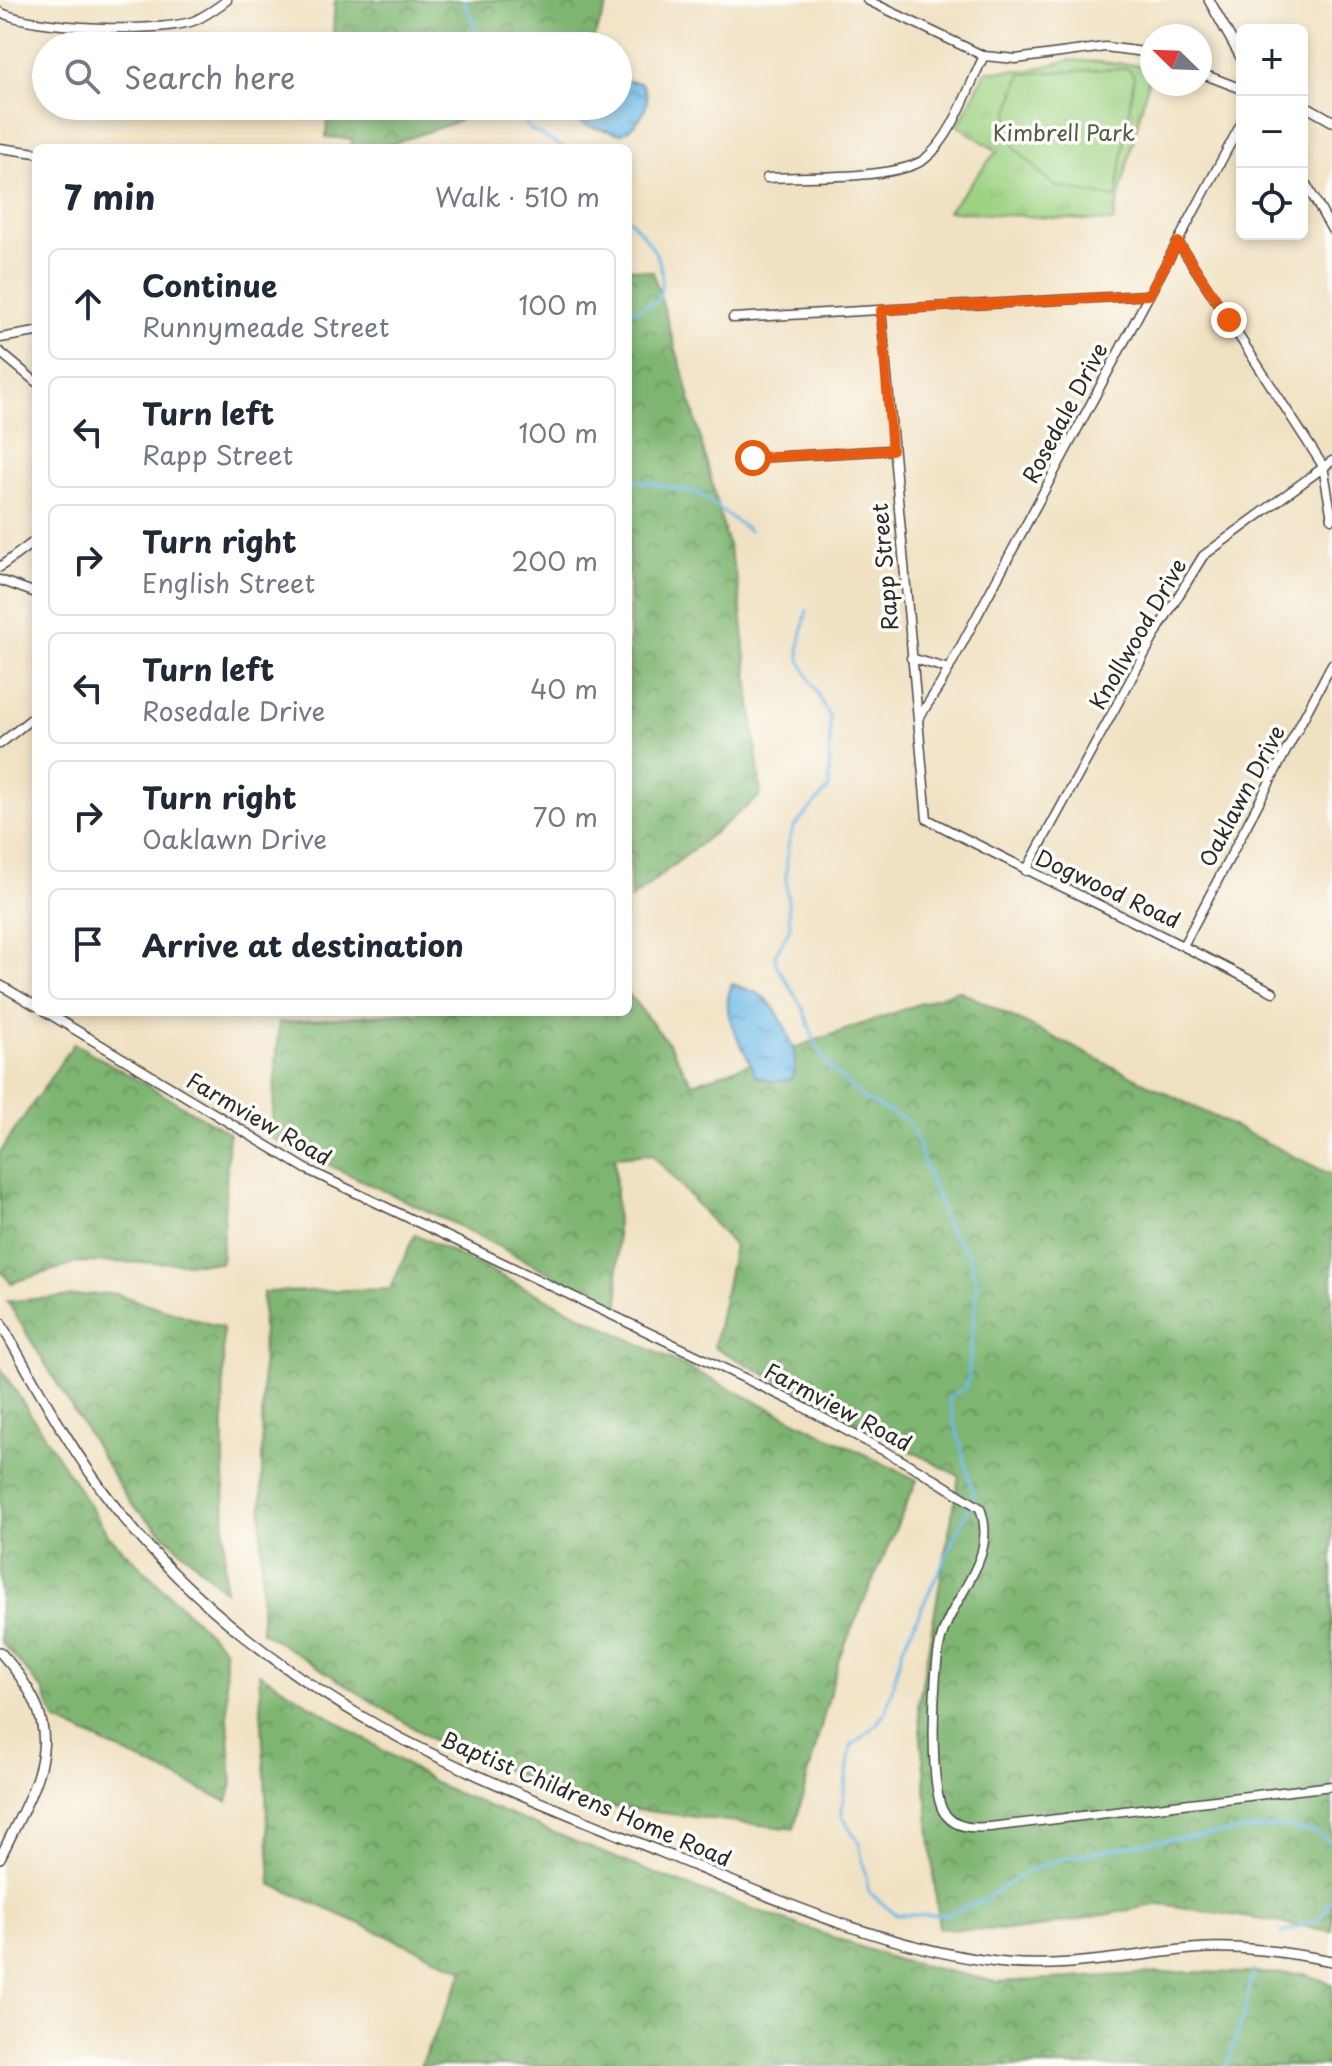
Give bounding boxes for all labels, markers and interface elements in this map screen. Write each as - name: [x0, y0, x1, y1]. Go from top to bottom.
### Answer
- north arrow: [1140, 24, 1212, 96]
- map controls: [1236, 24, 1308, 240]
- button: +: [1236, 24, 1308, 96]
- search box: [32, 32, 632, 120]
- icon: search: [60, 54, 104, 98]
- text: Search here: [124, 54, 296, 99]
- button: −: [1236, 96, 1308, 168]
- park label: Kimbrell Park: [993, 115, 1135, 148]
- button: locate: [1236, 168, 1308, 240]
- text: 7 min: [64, 170, 155, 222]
- text: Walk · 510 m: [435, 177, 600, 216]
- text: Continue: [142, 262, 277, 307]
- icon: ahead: [66, 282, 110, 326]
- text: 100 m: [518, 285, 598, 324]
- route end: [1211, 302, 1247, 338]
- text: Runnymeade Street: [142, 307, 389, 346]
- street label: Rosedale Drive: [1013, 336, 1115, 488]
- text: Turn left: [142, 390, 274, 435]
- icon: left: [66, 410, 110, 454]
- text: 100 m: [518, 413, 598, 452]
- text: Rapp Street: [142, 435, 293, 474]
- route start: [735, 440, 771, 476]
- street label: Rapp Street: [861, 502, 906, 632]
- text: Turn right: [142, 518, 297, 563]
- icon: right: [66, 538, 110, 582]
- text: 200 m: [511, 541, 598, 580]
- street label: Knollwood Drive: [1080, 551, 1193, 715]
- text: English Street: [142, 563, 315, 602]
- text: Turn left: [142, 646, 274, 691]
- icon: left: [66, 666, 110, 710]
- text: 40 m: [530, 669, 598, 708]
- text: Rosedale Drive: [142, 691, 325, 730]
- street label: Oaklawn Drive: [1189, 718, 1292, 872]
- text: Turn right: [142, 774, 297, 819]
- icon: right: [66, 794, 110, 838]
- text: 70 m: [533, 797, 598, 836]
- text: Oaklawn Drive: [142, 819, 327, 858]
- street label: Dogwood Road: [1031, 840, 1186, 936]
- icon: arrive: [66, 922, 110, 966]
- text: Arrive at destination: [142, 922, 464, 967]
- street label: Farmview Road: [181, 1063, 338, 1173]
- street label: Farmview Road: [759, 1353, 918, 1458]
- street label: Baptist Childrens Home Road: [436, 1721, 737, 1874]

